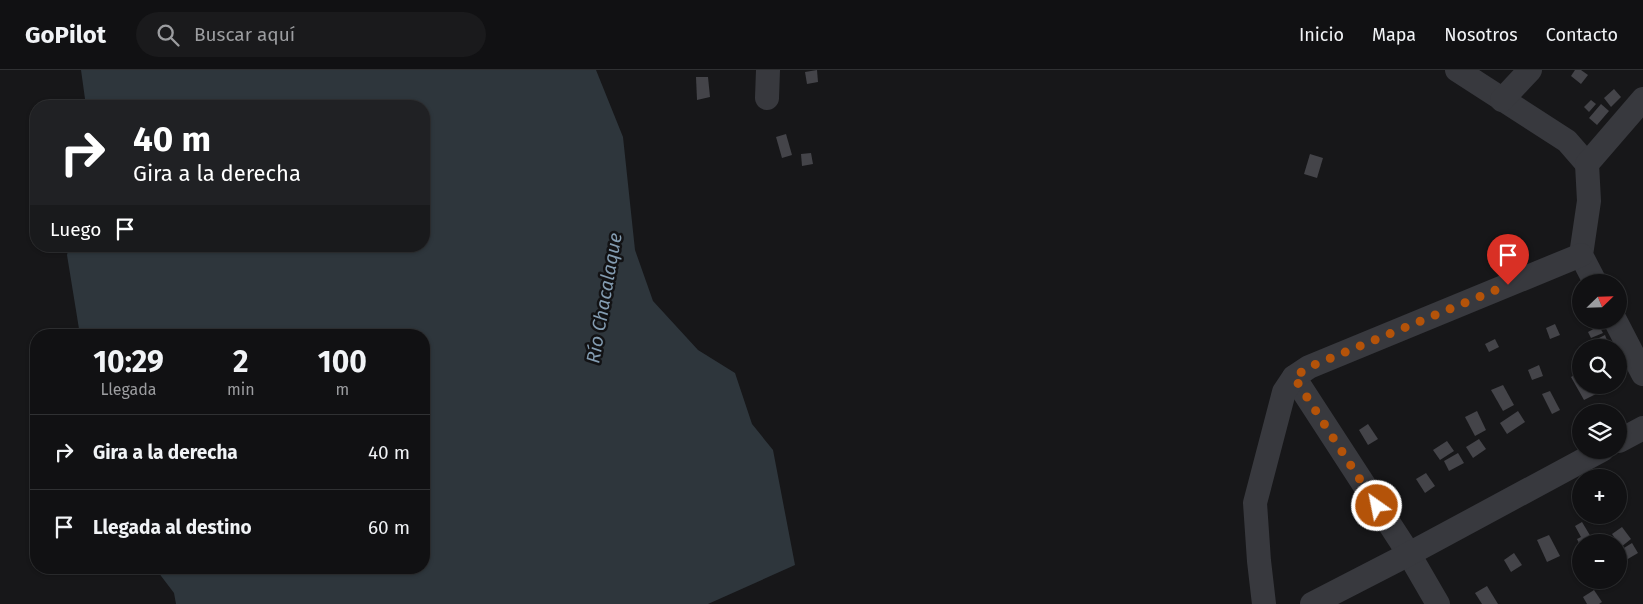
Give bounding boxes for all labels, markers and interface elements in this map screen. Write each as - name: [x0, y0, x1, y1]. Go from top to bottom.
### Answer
- search box: [136, 12, 486, 57]
- text: GoPilot: [25, 21, 106, 49]
- icon: search: [154, 21, 182, 49]
- text: Buscar aquí: [194, 23, 295, 46]
- text: Inicio: [1299, 24, 1344, 46]
- text: Mapa: [1372, 24, 1416, 46]
- text: Nosotros: [1444, 24, 1518, 46]
- text: Contacto: [1546, 24, 1618, 46]
- text: 40 m: [133, 118, 211, 160]
- icon: right: [50, 120, 115, 185]
- text: Gira a la derecha: [133, 160, 301, 187]
- icon: arrive: [111, 215, 139, 243]
- text: Luego: [50, 218, 101, 241]
- water label: Río Chacalaque: [581, 231, 627, 365]
- pin: [1487, 234, 1529, 285]
- icon: arrive: [1494, 241, 1522, 269]
- north arrow: [1572, 274, 1628, 329]
- map controls: [1572, 274, 1627, 589]
- button: search: [1572, 339, 1627, 394]
- text: 10:29: [93, 344, 164, 380]
- text: 2: [233, 344, 249, 380]
- text: 100: [318, 344, 367, 380]
- text: Llegada: [100, 380, 157, 399]
- text: min: [227, 380, 255, 399]
- text: m: [335, 380, 349, 399]
- button: layers: [1572, 404, 1627, 459]
- icon: right: [50, 438, 78, 466]
- text: Gira a la derecha: [93, 441, 238, 464]
- text: 40 m: [368, 441, 410, 464]
- button: +: [1572, 469, 1627, 524]
- position arrow: [1350, 479, 1402, 531]
- icon: arrive: [50, 513, 78, 541]
- text: Llegada al destino: [93, 516, 252, 539]
- text: 60 m: [368, 516, 410, 539]
- button: −: [1572, 534, 1627, 589]

